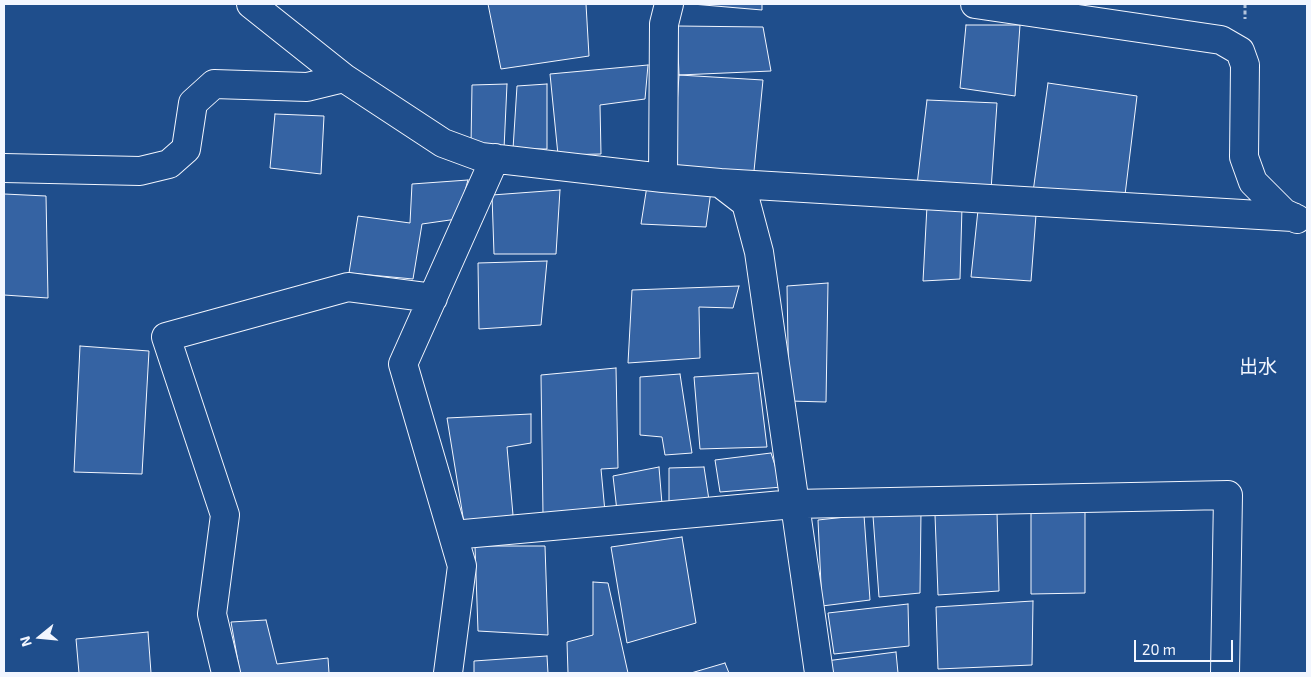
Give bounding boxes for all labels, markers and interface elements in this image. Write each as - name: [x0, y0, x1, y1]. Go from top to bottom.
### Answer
- district label: 出水: [1239, 356, 1277, 378]
- north arrow: [15, 612, 65, 662]
- scale bar: [1136, 630, 1235, 662]
- text: N: [16, 634, 35, 649]
- text: 20 m: [1142, 640, 1176, 658]

